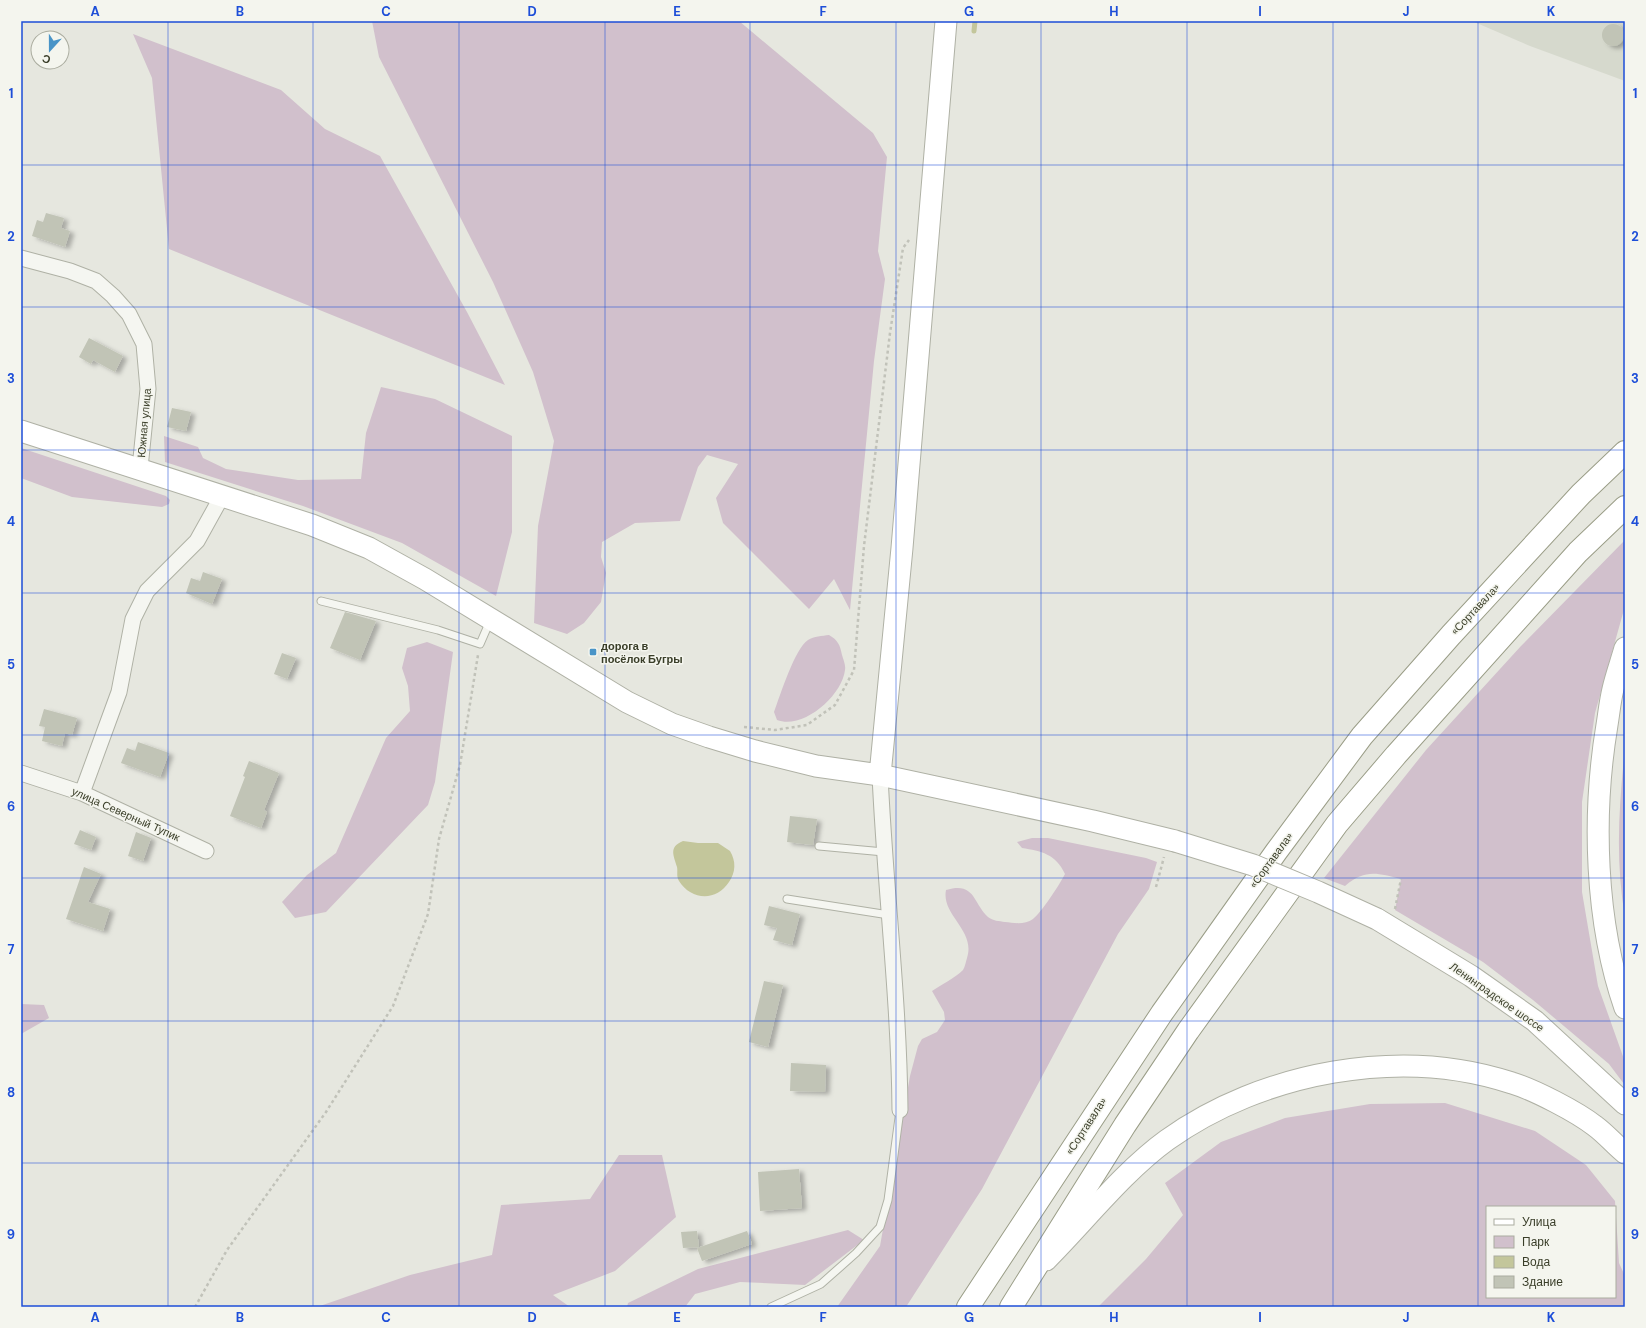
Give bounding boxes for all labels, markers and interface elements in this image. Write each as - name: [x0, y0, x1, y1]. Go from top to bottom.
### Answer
- text: A: [90, 3, 100, 20]
- text: B: [236, 3, 244, 20]
- text: C: [381, 3, 391, 20]
- text: D: [527, 3, 537, 20]
- text: E: [673, 3, 681, 20]
- text: F: [819, 3, 827, 20]
- text: G: [964, 3, 974, 20]
- text: H: [1109, 3, 1119, 20]
- text: I: [1258, 3, 1262, 20]
- text: J: [1402, 3, 1410, 20]
- text: K: [1547, 3, 1556, 20]
- north arrow: [30, 30, 70, 70]
- text: С: [40, 51, 53, 67]
- text: 1: [9, 85, 13, 102]
- text: 1: [1633, 85, 1637, 102]
- text: 2: [7, 228, 15, 245]
- text: 2: [1631, 228, 1639, 245]
- text: 3: [7, 370, 15, 387]
- text: 3: [1631, 370, 1639, 387]
- street label: Южная улица: [134, 387, 154, 458]
- text: 4: [7, 513, 15, 530]
- text: 4: [1631, 513, 1639, 530]
- street label: «Сортавала»: [1448, 580, 1502, 638]
- place label: дорога в посёлок Бугры: [601, 639, 683, 666]
- marker: дорога в посёлок Бугры: [588, 647, 598, 657]
- text: 5: [7, 656, 15, 673]
- text: 5: [1631, 656, 1639, 673]
- street label: улица Северный Тупик: [70, 784, 182, 844]
- text: 6: [7, 798, 15, 815]
- text: 6: [1631, 798, 1639, 815]
- street label: «Сортавала»: [1246, 829, 1296, 891]
- text: 7: [8, 941, 15, 958]
- text: 7: [1632, 941, 1639, 958]
- street label: Ленинградское шоссе: [1447, 959, 1547, 1035]
- text: 8: [7, 1084, 15, 1101]
- text: 8: [1631, 1084, 1639, 1101]
- street label: «Сортавала»: [1062, 1095, 1110, 1157]
- legend: [1486, 1206, 1616, 1298]
- text: Улица: [1522, 1214, 1556, 1230]
- text: 9: [7, 1226, 15, 1243]
- text: 9: [1631, 1226, 1639, 1243]
- text: Парк: [1522, 1234, 1550, 1250]
- text: Вода: [1522, 1254, 1550, 1270]
- text: Здание: [1522, 1274, 1563, 1290]
- text: A: [90, 1309, 100, 1326]
- text: B: [236, 1309, 244, 1326]
- text: C: [381, 1309, 391, 1326]
- text: D: [527, 1309, 537, 1326]
- text: E: [673, 1309, 681, 1326]
- text: F: [819, 1309, 827, 1326]
- text: G: [964, 1309, 974, 1326]
- text: H: [1109, 1309, 1119, 1326]
- text: I: [1258, 1309, 1262, 1326]
- text: J: [1402, 1309, 1410, 1326]
- text: K: [1547, 1309, 1556, 1326]

